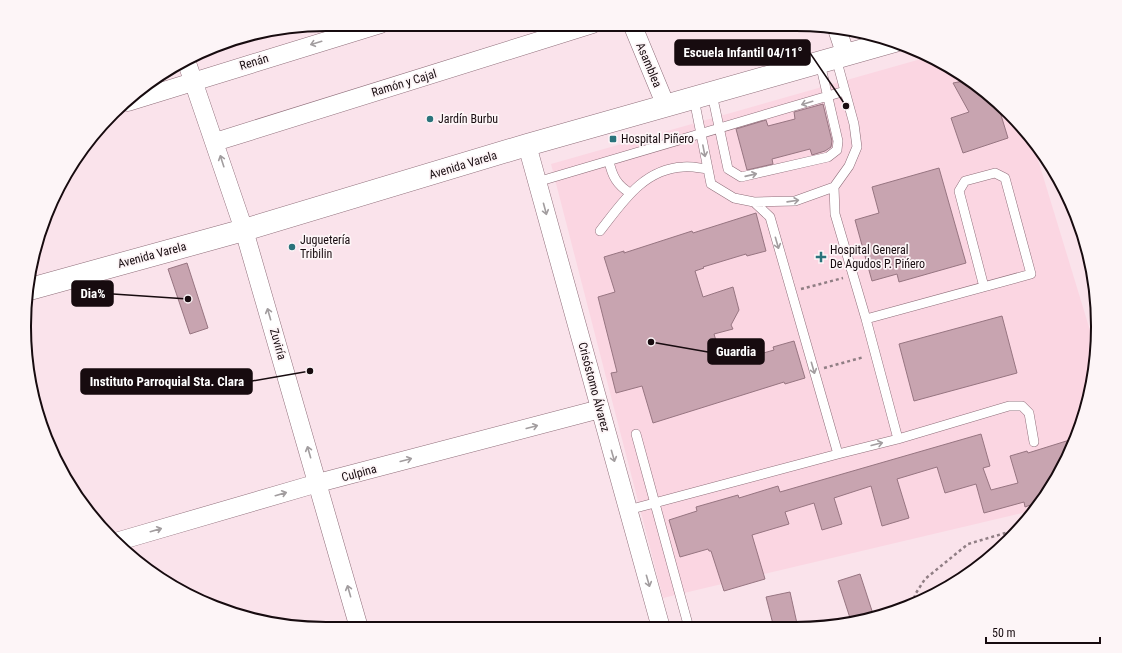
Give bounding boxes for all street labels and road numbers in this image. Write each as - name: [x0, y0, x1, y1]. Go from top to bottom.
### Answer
- street label: Asamblea: [633, 41, 665, 90]
- street label: Renán: [238, 51, 270, 73]
- street label: Ramón y Cajal: [370, 66, 438, 100]
- street label: Avenida Varela: [427, 148, 499, 182]
- street label: Avenida Varela: [116, 239, 188, 271]
- street label: Zuviría: [267, 327, 289, 362]
- street label: Crisóstomo Álvarez: [575, 340, 614, 433]
- street label: Culpina: [340, 462, 378, 484]

